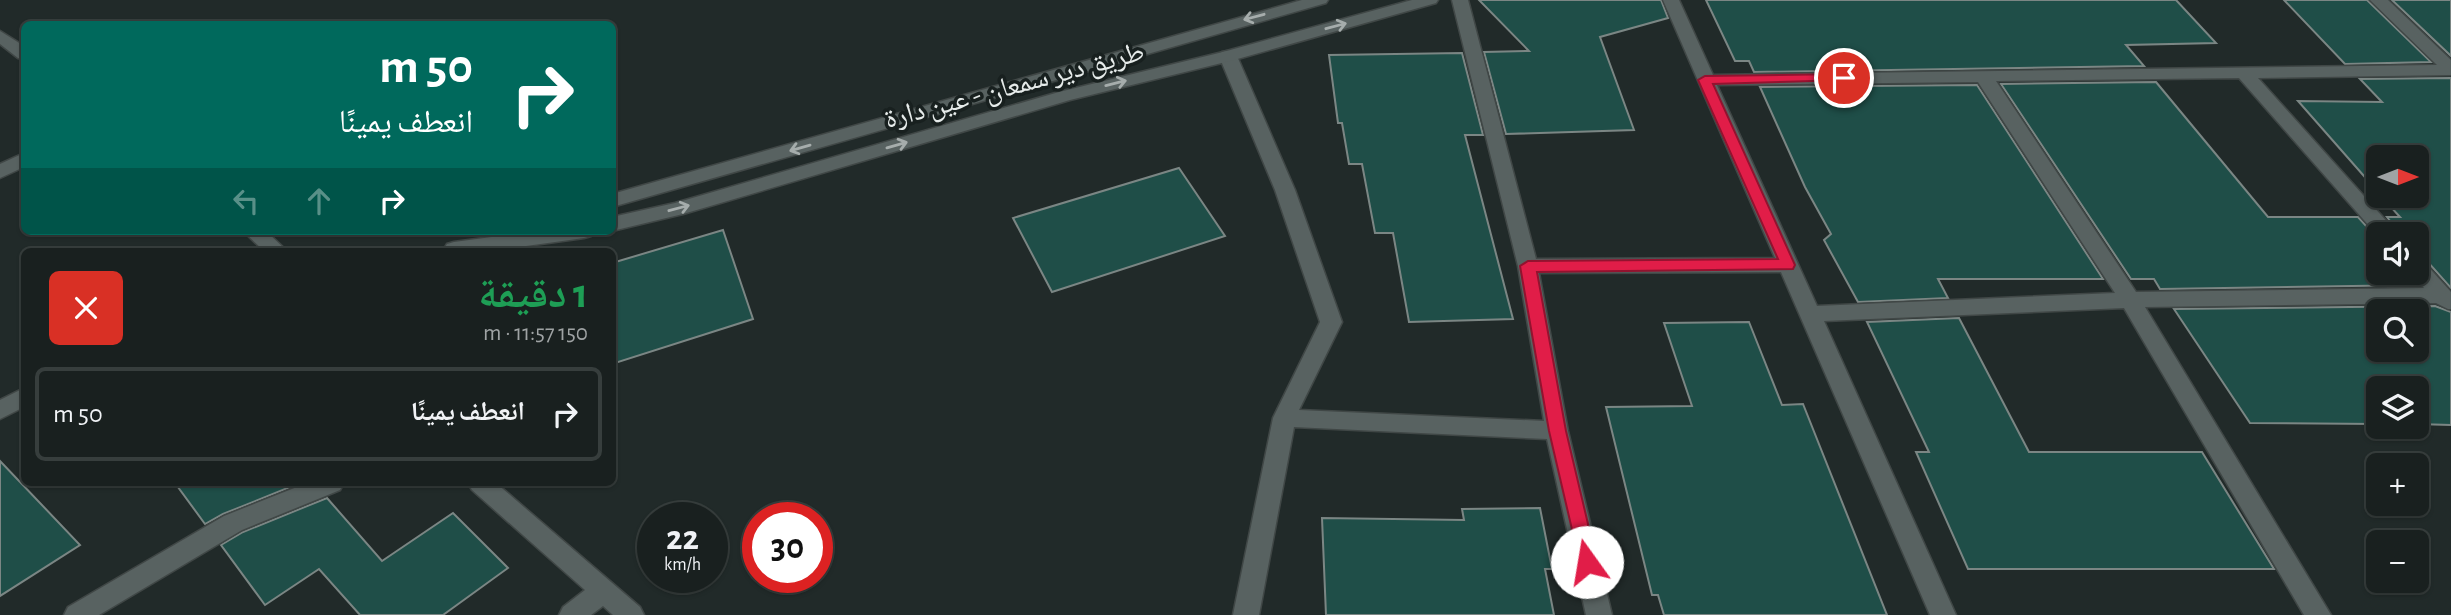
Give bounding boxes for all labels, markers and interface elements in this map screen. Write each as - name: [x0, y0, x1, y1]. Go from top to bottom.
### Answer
- one-way arrow: [1244, 12, 1266, 25]
- one-way arrow: [1325, 19, 1347, 32]
- street label: طريق دير سمعان - عين دارة: [882, 38, 1148, 136]
- text: 50 m: [379, 43, 473, 92]
- pin: [1814, 48, 1874, 108]
- icon: right: [497, 49, 588, 140]
- icon: arrive: [1825, 59, 1863, 97]
- one-way arrow: [1104, 76, 1127, 89]
- text: انعطف يمينًا: [339, 106, 473, 138]
- one-way arrow: [886, 137, 908, 150]
- one-way arrow: [790, 142, 812, 155]
- north arrow: [2366, 145, 2429, 208]
- map controls: [2366, 145, 2429, 593]
- icon: left: [227, 182, 265, 220]
- icon: ahead: [300, 182, 338, 220]
- icon: right: [373, 182, 411, 220]
- one-way arrow: [667, 201, 690, 214]
- button: sound: [2366, 222, 2429, 285]
- button: close: [49, 271, 123, 345]
- text: 1 دقيقة: [478, 273, 588, 315]
- button: search: [2366, 299, 2429, 362]
- text: 150 m · 11:57: [483, 322, 588, 345]
- button: layers: [2366, 376, 2429, 439]
- icon: right: [546, 395, 584, 433]
- text: انعطف يمينًا: [411, 399, 525, 425]
- text: 50 m: [53, 401, 103, 427]
- button: +: [2366, 453, 2429, 516]
- speed limit sign: 30: [742, 502, 833, 593]
- text: 22: [666, 521, 699, 556]
- position arrow: [1550, 525, 1624, 599]
- button: −: [2366, 530, 2429, 593]
- text: km/h: [664, 556, 701, 574]

